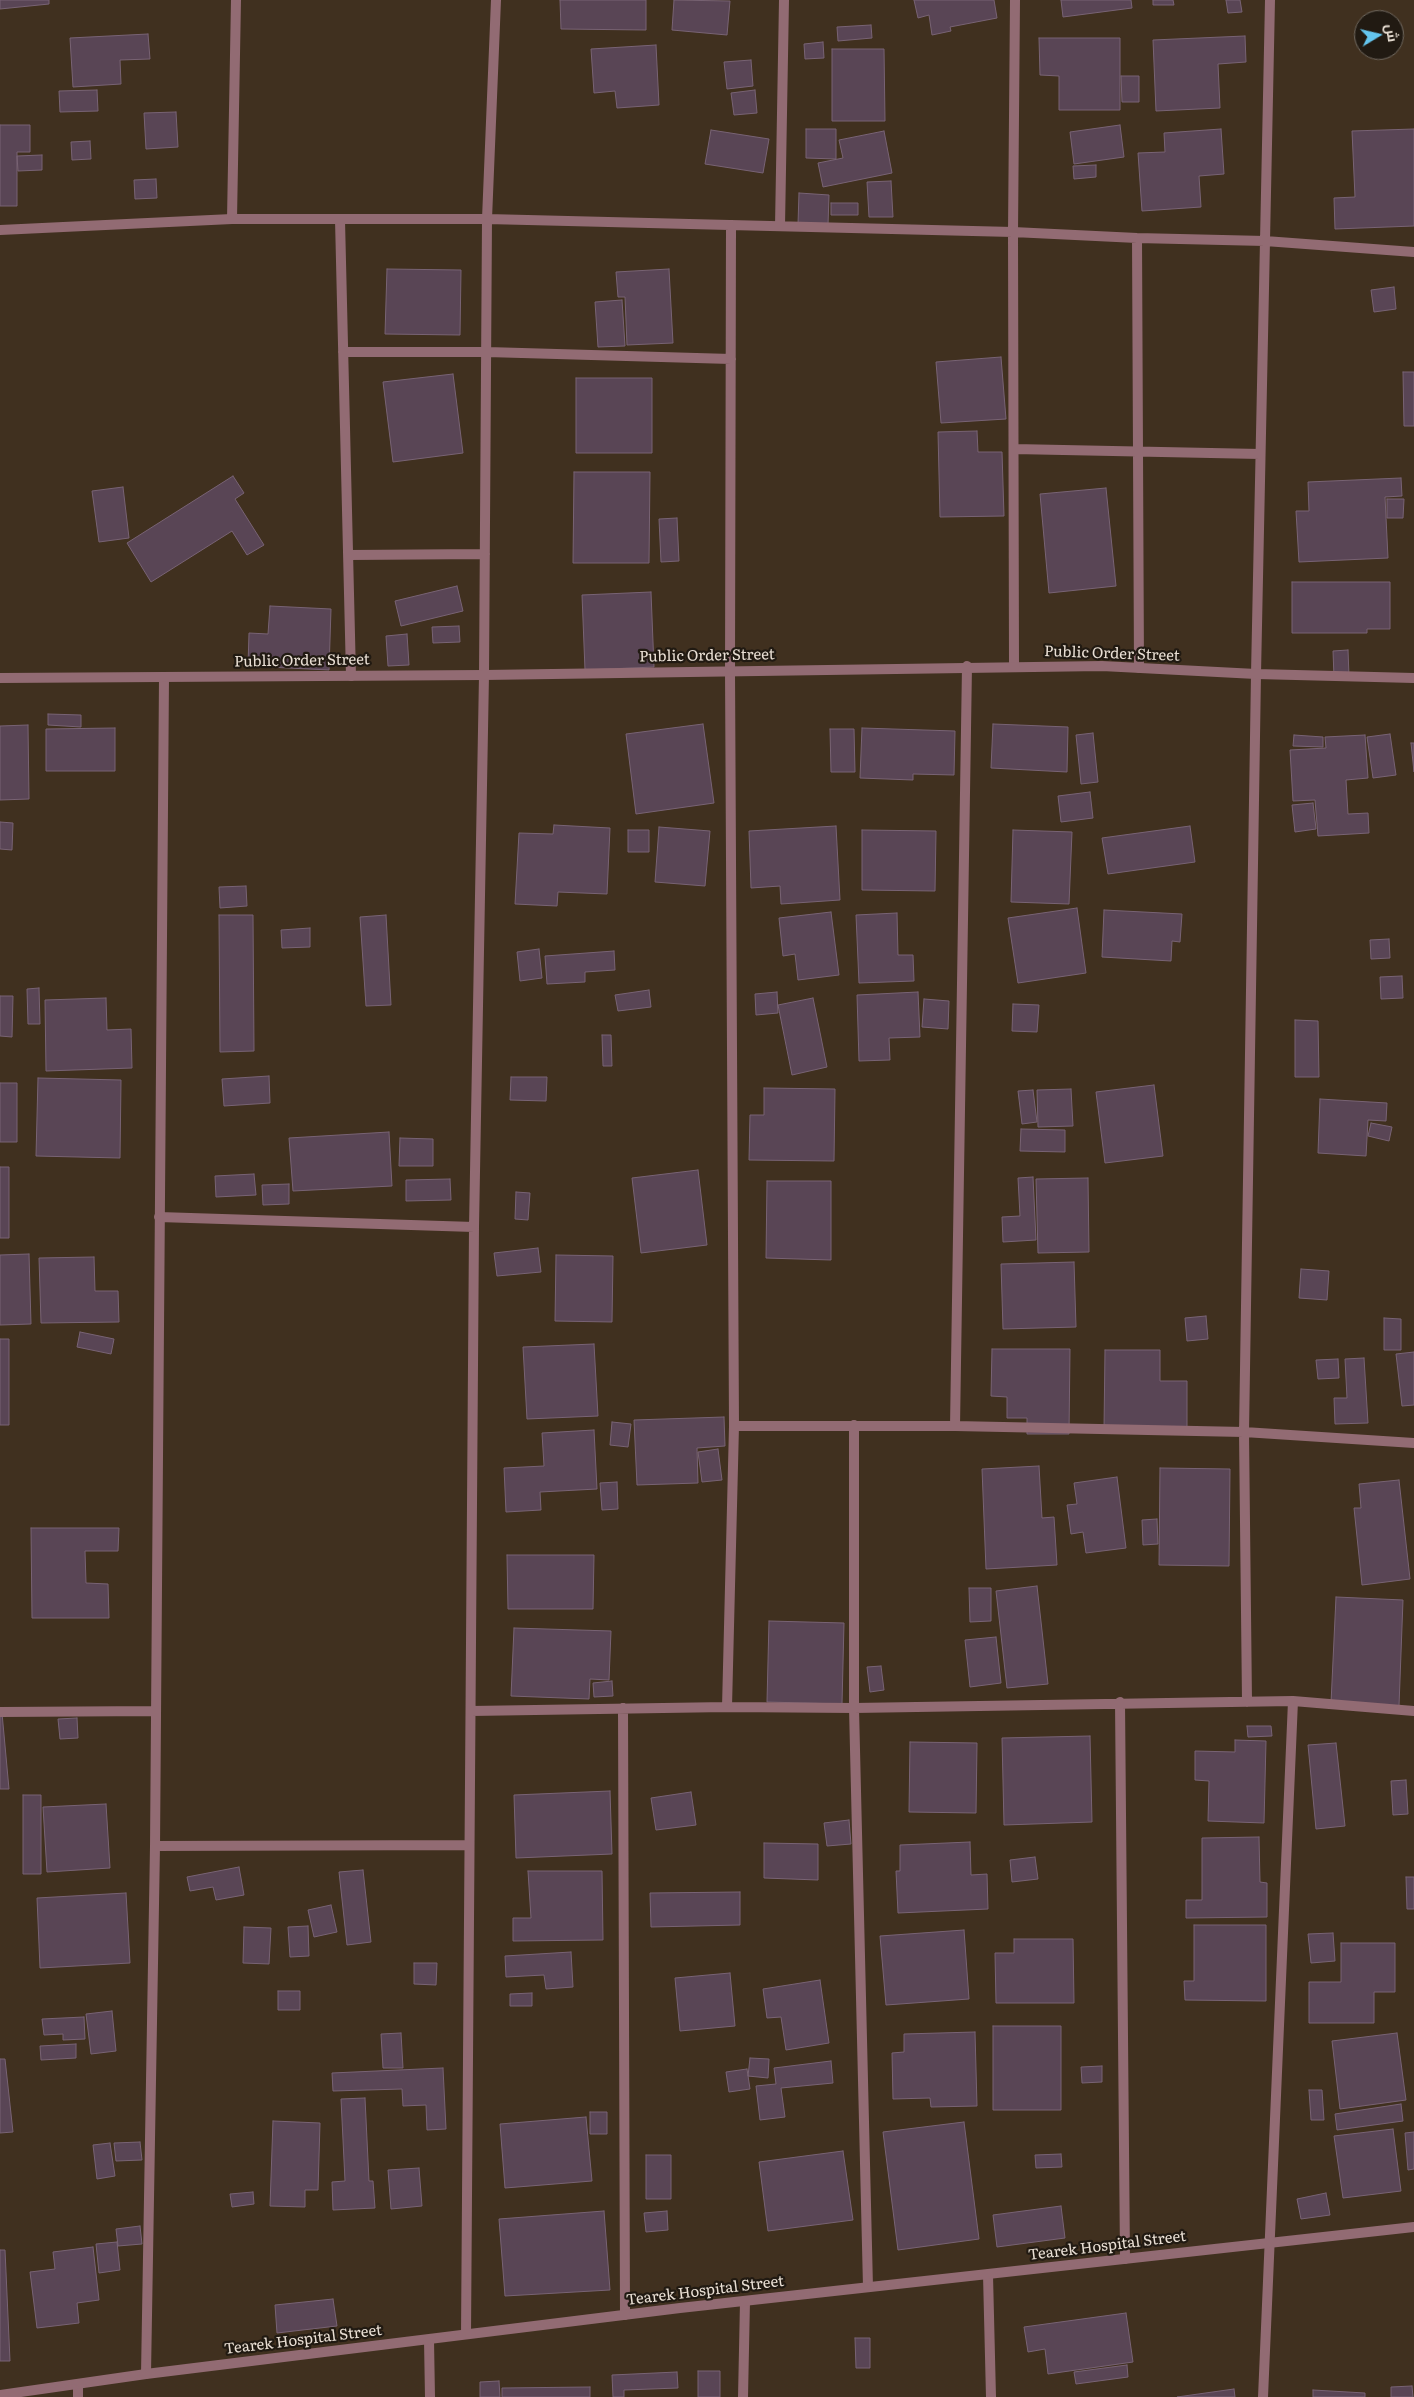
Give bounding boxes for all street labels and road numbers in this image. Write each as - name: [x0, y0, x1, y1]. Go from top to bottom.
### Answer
- street label: Public Order Street: [1044, 643, 1180, 665]
- street label: Public Order Street: [639, 646, 775, 666]
- street label: Public Order Street: [234, 651, 370, 671]
- street label: Tearek Hospital Street: [1027, 2227, 1187, 2265]
- street label: Tearek Hospital Street: [625, 2272, 785, 2310]
- street label: Tearek Hospital Street: [223, 2321, 383, 2359]

